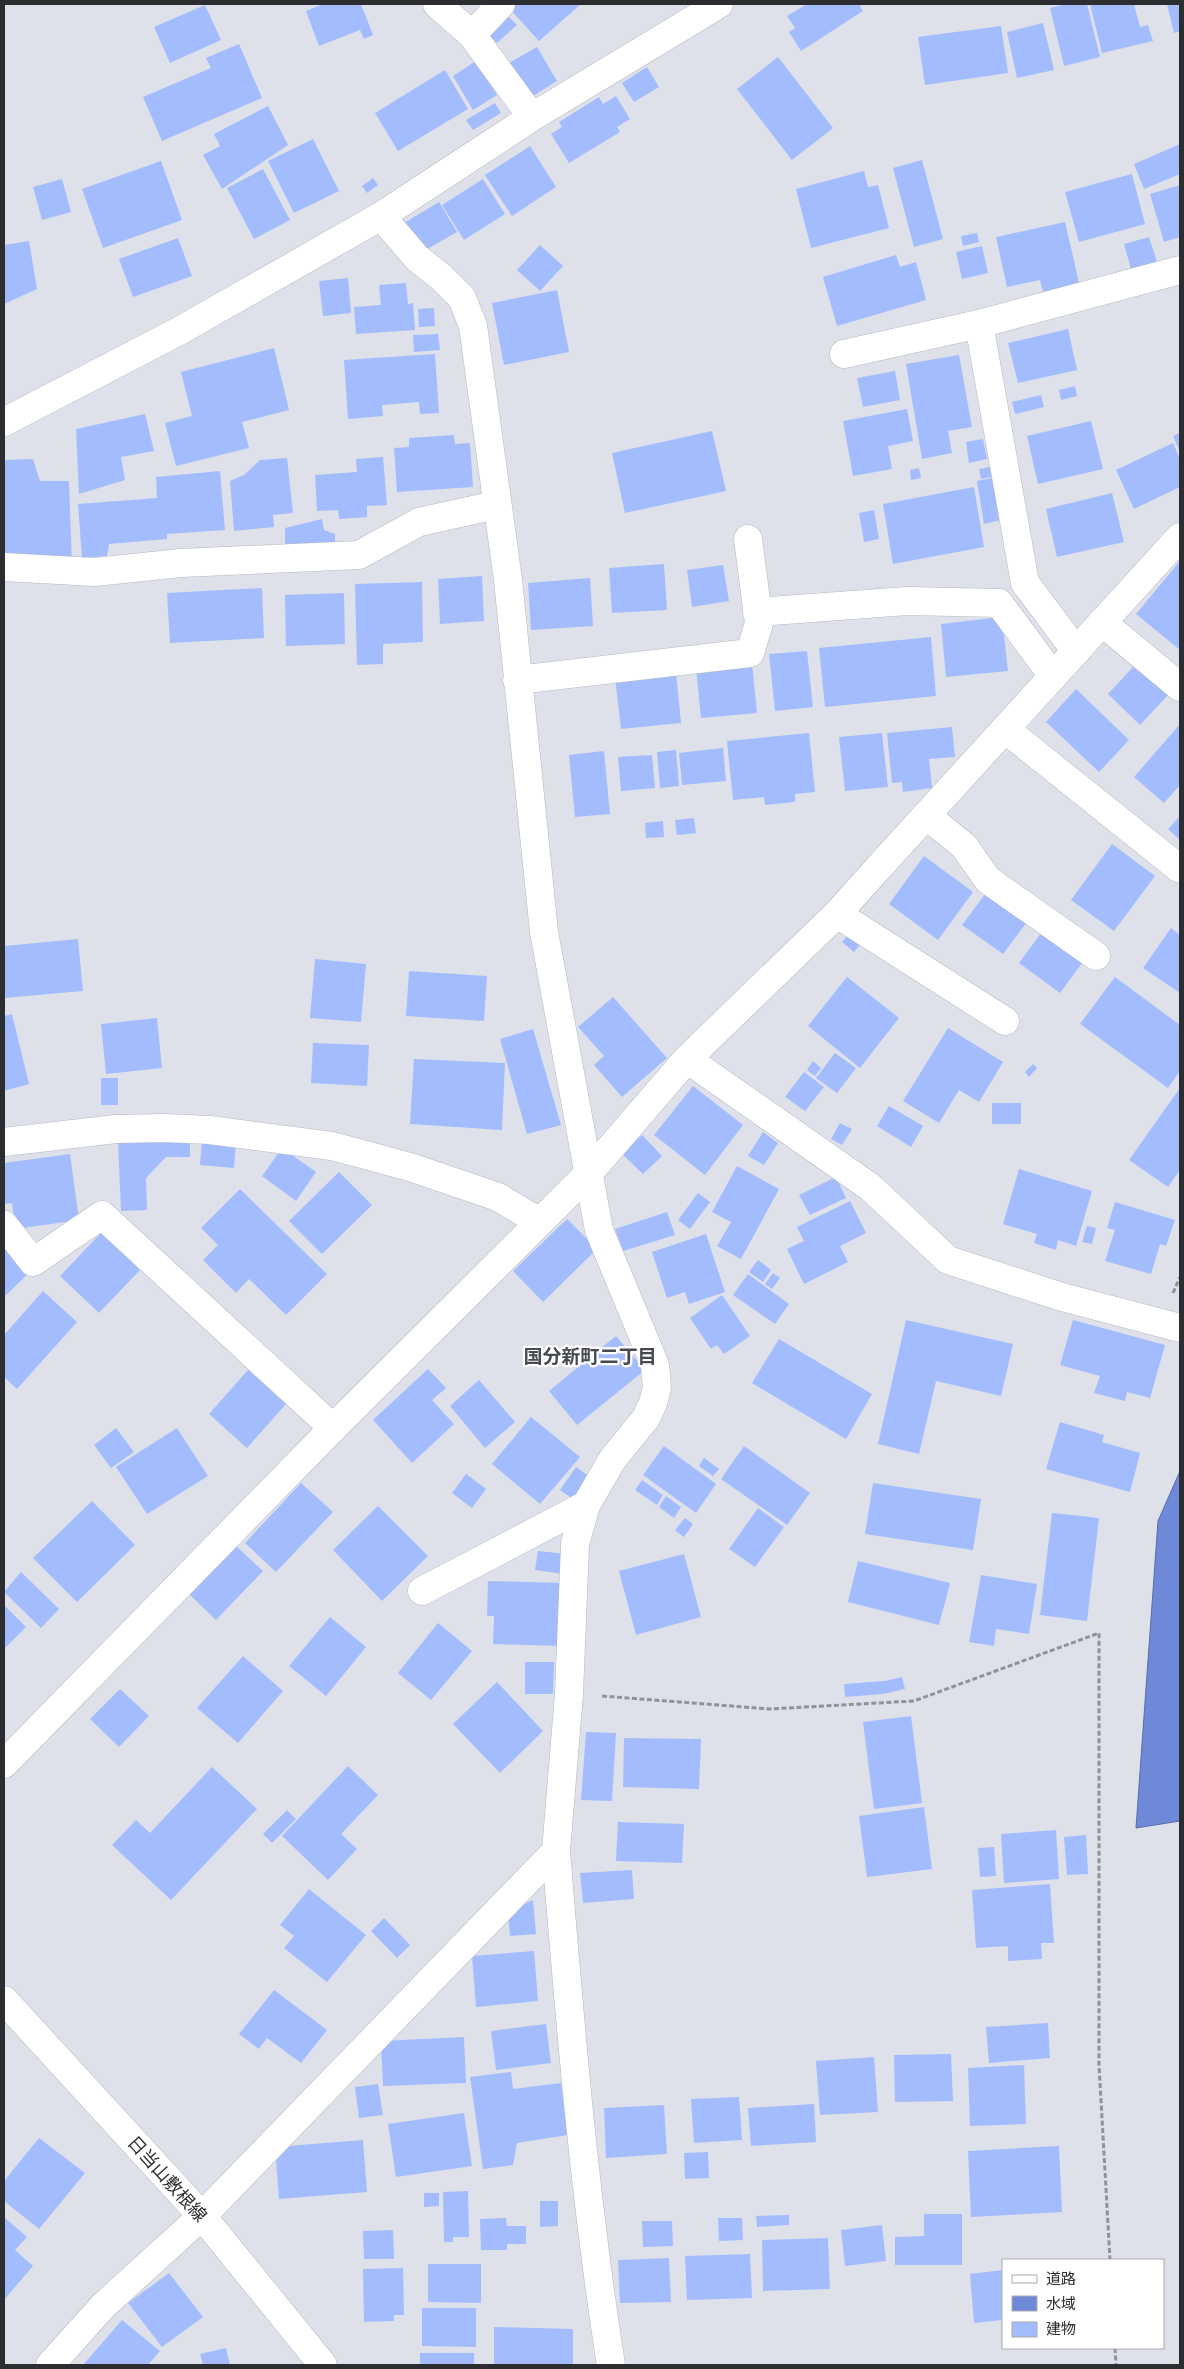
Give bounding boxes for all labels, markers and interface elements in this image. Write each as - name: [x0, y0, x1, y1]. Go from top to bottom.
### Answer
- district label: 国分新町二丁目: [523, 1345, 657, 1368]
- street label: 日当山敷根線: [123, 2132, 211, 2226]
- legend: [1002, 2259, 1164, 2349]
- text: 道路: [1046, 2270, 1076, 2288]
- text: 水域: [1046, 2295, 1076, 2313]
- text: 建物: [1046, 2320, 1076, 2338]

